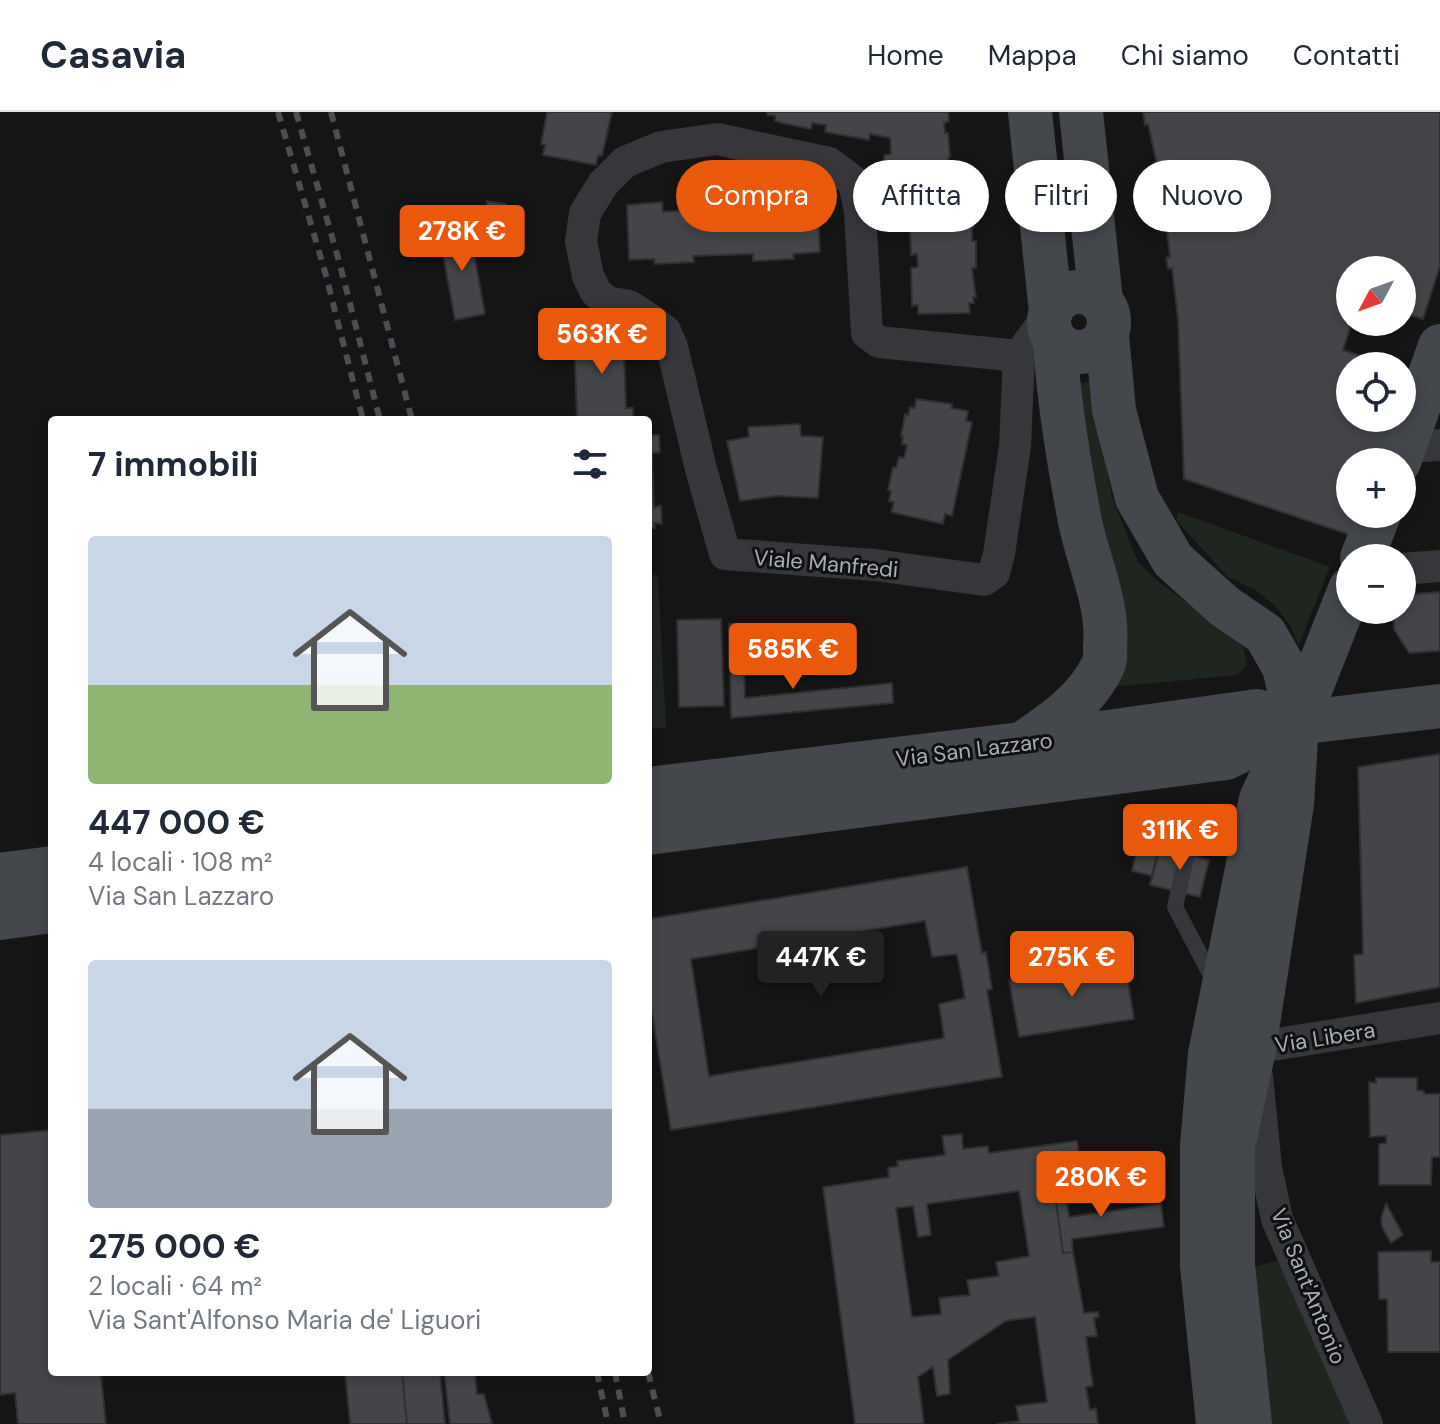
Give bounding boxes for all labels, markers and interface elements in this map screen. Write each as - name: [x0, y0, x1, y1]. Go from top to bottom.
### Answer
- text: Casavia: [40, 30, 186, 80]
- text: Home: [867, 37, 944, 74]
- text: Mappa: [988, 37, 1077, 74]
- text: Chi siamo: [1121, 37, 1249, 74]
- text: Contatti: [1293, 37, 1400, 74]
- chip: Compra: [676, 160, 837, 232]
- chip: Affitta: [853, 160, 989, 232]
- chip: Filtri: [1005, 160, 1117, 232]
- chip: Nuovo: [1133, 160, 1271, 232]
- pin: 278K €: [397, 205, 527, 273]
- text: 278K €: [418, 214, 506, 248]
- north arrow: [1336, 256, 1416, 336]
- map controls: [1336, 256, 1416, 624]
- pin: 563K €: [537, 308, 667, 376]
- text: 563K €: [556, 317, 648, 351]
- button: locate: [1336, 352, 1416, 432]
- text: 7 immobili: [88, 442, 258, 487]
- icon: filters: [568, 442, 612, 486]
- button: +: [1336, 448, 1416, 528]
- street label: Viale Manfredi: [752, 543, 899, 584]
- button: −: [1336, 544, 1416, 624]
- icon: home: [278, 588, 422, 732]
- pin: 585K €: [728, 623, 858, 691]
- text: 585K €: [747, 632, 839, 666]
- street label: Via San Lazzaro: [894, 726, 1054, 773]
- text: 447 000 €: [88, 800, 265, 845]
- pin: 311K €: [1115, 804, 1245, 872]
- text: 311K €: [1141, 813, 1219, 847]
- text: 4 locali · 108 m²: [88, 845, 272, 879]
- text: Via San Lazzaro: [88, 879, 274, 913]
- pin: 447K €: [756, 931, 886, 999]
- pin: 275K €: [1007, 931, 1137, 999]
- text: 447K €: [775, 940, 867, 974]
- text: 275K €: [1028, 940, 1116, 974]
- icon: home: [278, 1012, 422, 1156]
- street label: Via Libera: [1273, 1015, 1377, 1060]
- pin: 280K €: [1036, 1151, 1166, 1219]
- text: 280K €: [1054, 1160, 1148, 1194]
- street label: Via Sant'Antonio: [1264, 1204, 1353, 1368]
- text: 275 000 €: [88, 1224, 261, 1269]
- text: 2 locali · 64 m²: [88, 1269, 262, 1303]
- text: Via Sant'Alfonso Maria de' Liguori: [88, 1303, 481, 1337]

